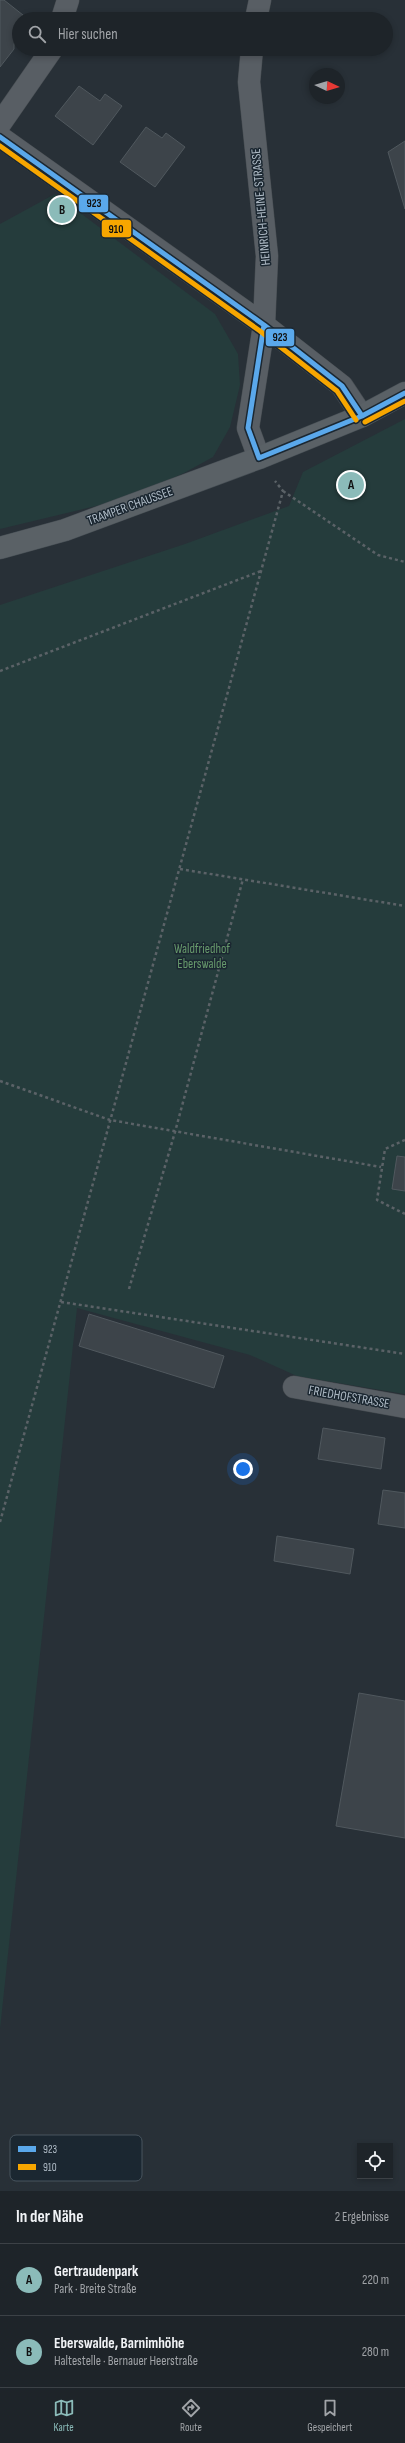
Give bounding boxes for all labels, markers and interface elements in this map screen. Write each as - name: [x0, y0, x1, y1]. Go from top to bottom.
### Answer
- search box: [12, 12, 393, 56]
- icon: search: [26, 23, 48, 45]
- text: Hier suchen: [58, 25, 118, 44]
- north arrow: [309, 68, 345, 104]
- street label: HEINRICH-HEINE-STRASSE: [248, 148, 274, 266]
- line badge: 923: [78, 194, 109, 213]
- pin: B: [49, 195, 75, 225]
- text: 923: [87, 197, 102, 210]
- line badge: 910: [101, 219, 132, 238]
- text: 910: [109, 223, 123, 236]
- line badge: 923: [265, 328, 295, 347]
- text: 923: [273, 331, 288, 344]
- pin: A: [338, 470, 364, 500]
- street label: TRAMPER CHAUSSEE: [85, 483, 175, 529]
- park label: Waldfriedhof Eberswalde: [174, 941, 230, 972]
- street label: FRIEDHOFSTRASSE: [307, 1382, 391, 1412]
- your location: [233, 1459, 253, 1479]
- legend: [10, 2135, 142, 2181]
- text: 923: [43, 2143, 57, 2156]
- map controls: [357, 2143, 393, 2179]
- button: locate: [357, 2143, 393, 2179]
- text: 910: [43, 2161, 57, 2174]
- text: In der Nähe: [16, 2207, 83, 2227]
- text: 2 Ergebnisse: [335, 2209, 389, 2225]
- text: Gertraudenpark: [54, 2262, 138, 2281]
- text: A: [26, 2272, 32, 2288]
- text: 220 m: [362, 2272, 389, 2288]
- text: Park · Breite Straße: [54, 2281, 137, 2297]
- text: Eberswalde, Barnimhöhe: [54, 2334, 185, 2353]
- text: B: [26, 2344, 32, 2360]
- text: 280 m: [362, 2344, 389, 2360]
- text: Haltestelle · Bernauer Heerstraße: [54, 2353, 198, 2369]
- tab: Karte: [53, 2397, 75, 2434]
- tab: Route: [180, 2397, 202, 2434]
- tab: Gespeichert: [307, 2397, 352, 2434]

